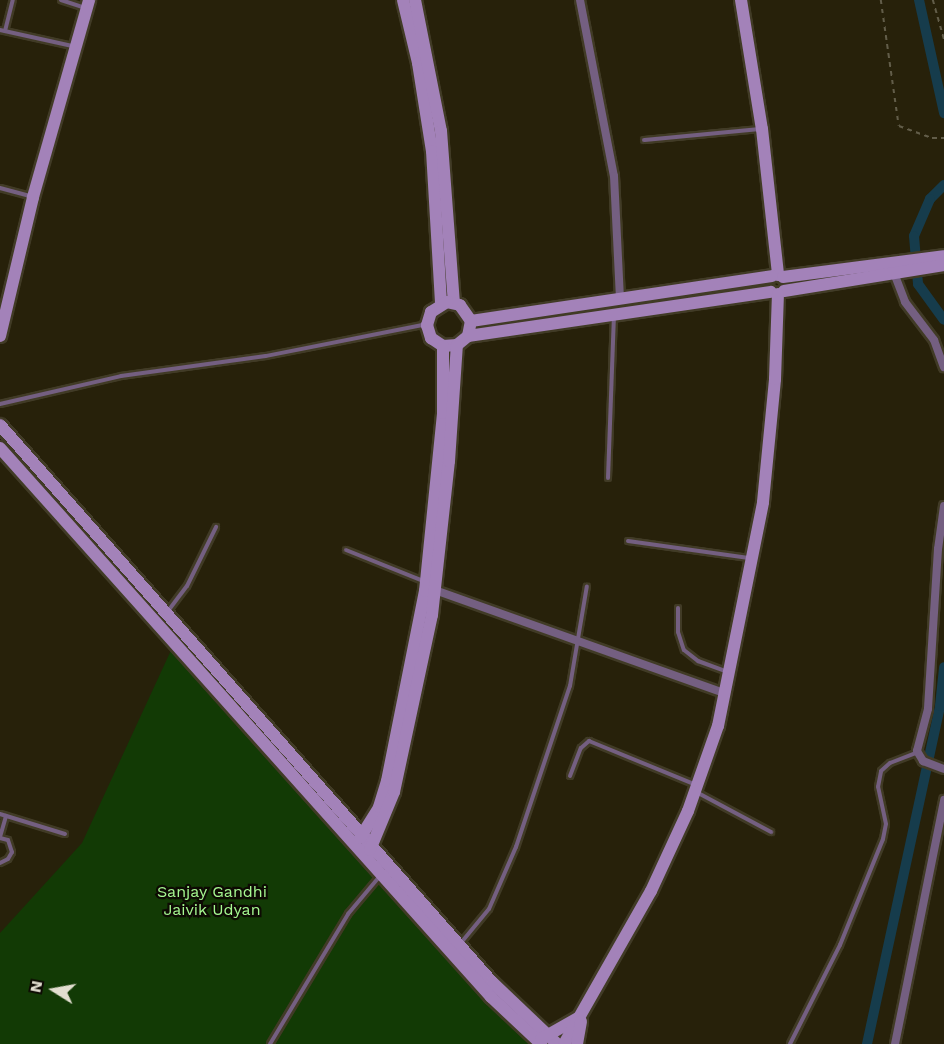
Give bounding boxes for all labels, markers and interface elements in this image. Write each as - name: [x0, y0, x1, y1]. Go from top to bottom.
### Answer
- park label: Sanjay Gandhi Jaivik Udyan: [157, 882, 267, 920]
- north arrow: [24, 960, 84, 1020]
- text: N: [25, 979, 46, 994]

